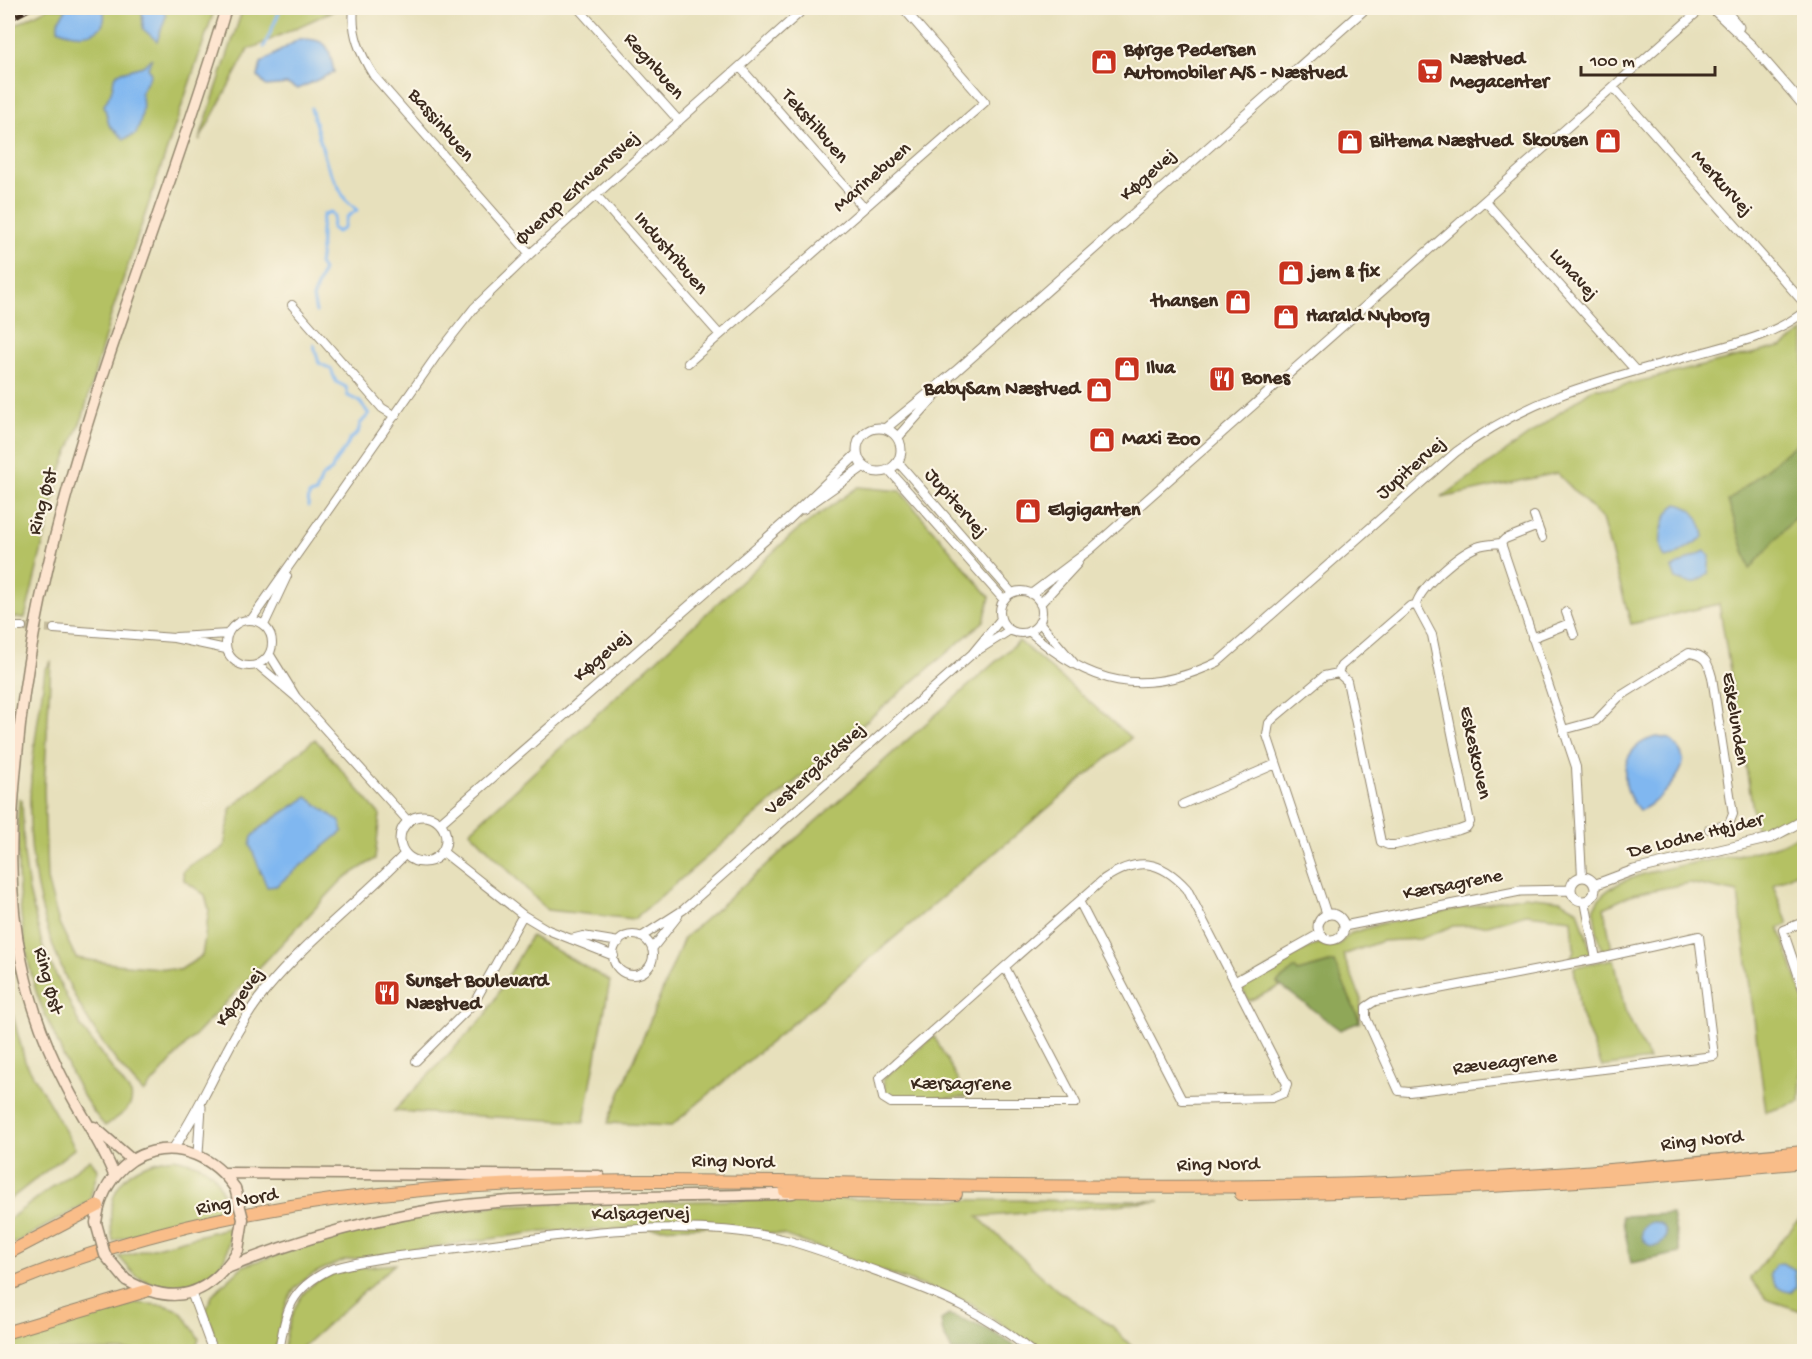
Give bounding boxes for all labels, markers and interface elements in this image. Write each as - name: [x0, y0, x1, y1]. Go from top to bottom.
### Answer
- street label: Regnbuen: [618, 29, 689, 106]
- scale bar: [1581, 39, 1714, 77]
- place label: Børge Pedersen Automobiler A/S - Næstved: [1123, 40, 1349, 86]
- shop icon: Børge Pedersen Automobiler A/S - Næstved: [1089, 47, 1119, 77]
- place label: Næstved Megacenter: [1450, 49, 1551, 95]
- text: 100 m: [1589, 52, 1635, 73]
- supermarket icon: Næstved Megacenter: [1415, 56, 1445, 86]
- street label: Bassinbuen: [401, 84, 478, 168]
- street label: Tekstilbuen: [775, 84, 853, 169]
- shop icon: Skousen: [1593, 126, 1623, 156]
- street label: Øverup Erhvervsvej: [511, 127, 645, 251]
- shop icon: Biltema Næstved: [1335, 127, 1365, 157]
- place label: Skousen: [1523, 130, 1588, 153]
- place label: Biltema Næstved: [1369, 131, 1515, 154]
- street label: Marinebuen: [829, 138, 917, 218]
- street label: Køgevej: [1116, 145, 1182, 207]
- street label: Merkurvej: [1685, 146, 1757, 222]
- street label: Industribuen: [628, 208, 713, 300]
- street label: Lunavej: [1544, 244, 1602, 306]
- shop icon: jem & fix: [1276, 258, 1306, 288]
- place label: jem & fix: [1306, 261, 1380, 285]
- shop icon: thansen: [1223, 287, 1253, 317]
- place label: thansen: [1149, 291, 1218, 314]
- shop icon: Harald Nyborg: [1271, 302, 1301, 332]
- place label: Harald Nyborg: [1306, 306, 1430, 329]
- shop icon: Ilva: [1112, 354, 1142, 384]
- place label: Ilva: [1146, 358, 1176, 381]
- restaurant icon: Bones: [1207, 364, 1237, 394]
- place label: Bones: [1241, 368, 1291, 391]
- shop icon: BabySam Næstved: [1084, 375, 1114, 405]
- place label: BabySam Næstved: [923, 379, 1082, 402]
- shop icon: Maxi Zoo: [1087, 425, 1117, 455]
- place label: Maxi Zoo: [1122, 429, 1201, 452]
- street label: Jupitervej: [1372, 433, 1452, 505]
- street label: Ring Øst: [24, 464, 64, 538]
- street label: Jupitervej: [919, 464, 991, 544]
- shop icon: Elgiganten: [1013, 496, 1043, 526]
- place label: Elgiganten: [1048, 500, 1141, 523]
- street label: Køgevej: [570, 626, 636, 688]
- street label: Eskelunden: [1715, 671, 1753, 768]
- street label: Eskeskoven: [1453, 704, 1495, 802]
- street label: Vestergårdsvej: [759, 718, 871, 822]
- street label: De Lodne Højder: [1624, 809, 1768, 865]
- street label: Kærsagrene: [1401, 865, 1505, 907]
- street label: Ring Øst: [27, 945, 67, 1019]
- street label: Køgevej: [212, 964, 270, 1032]
- place label: Sunset Boulevard Næstved: [406, 971, 550, 1017]
- restaurant icon: Sunset Boulevard Næstved: [372, 978, 402, 1008]
- street label: Ræveagrene: [1452, 1046, 1559, 1082]
- street label: Kærsagrene: [911, 1074, 1012, 1097]
- street label: Ring Nord: [1660, 1126, 1747, 1158]
- street label: Ring Nord: [691, 1151, 777, 1175]
- street label: Ring Nord: [1176, 1154, 1262, 1178]
- street label: Ring Nord: [194, 1183, 282, 1222]
- street label: Kalsagervej: [591, 1203, 691, 1227]

